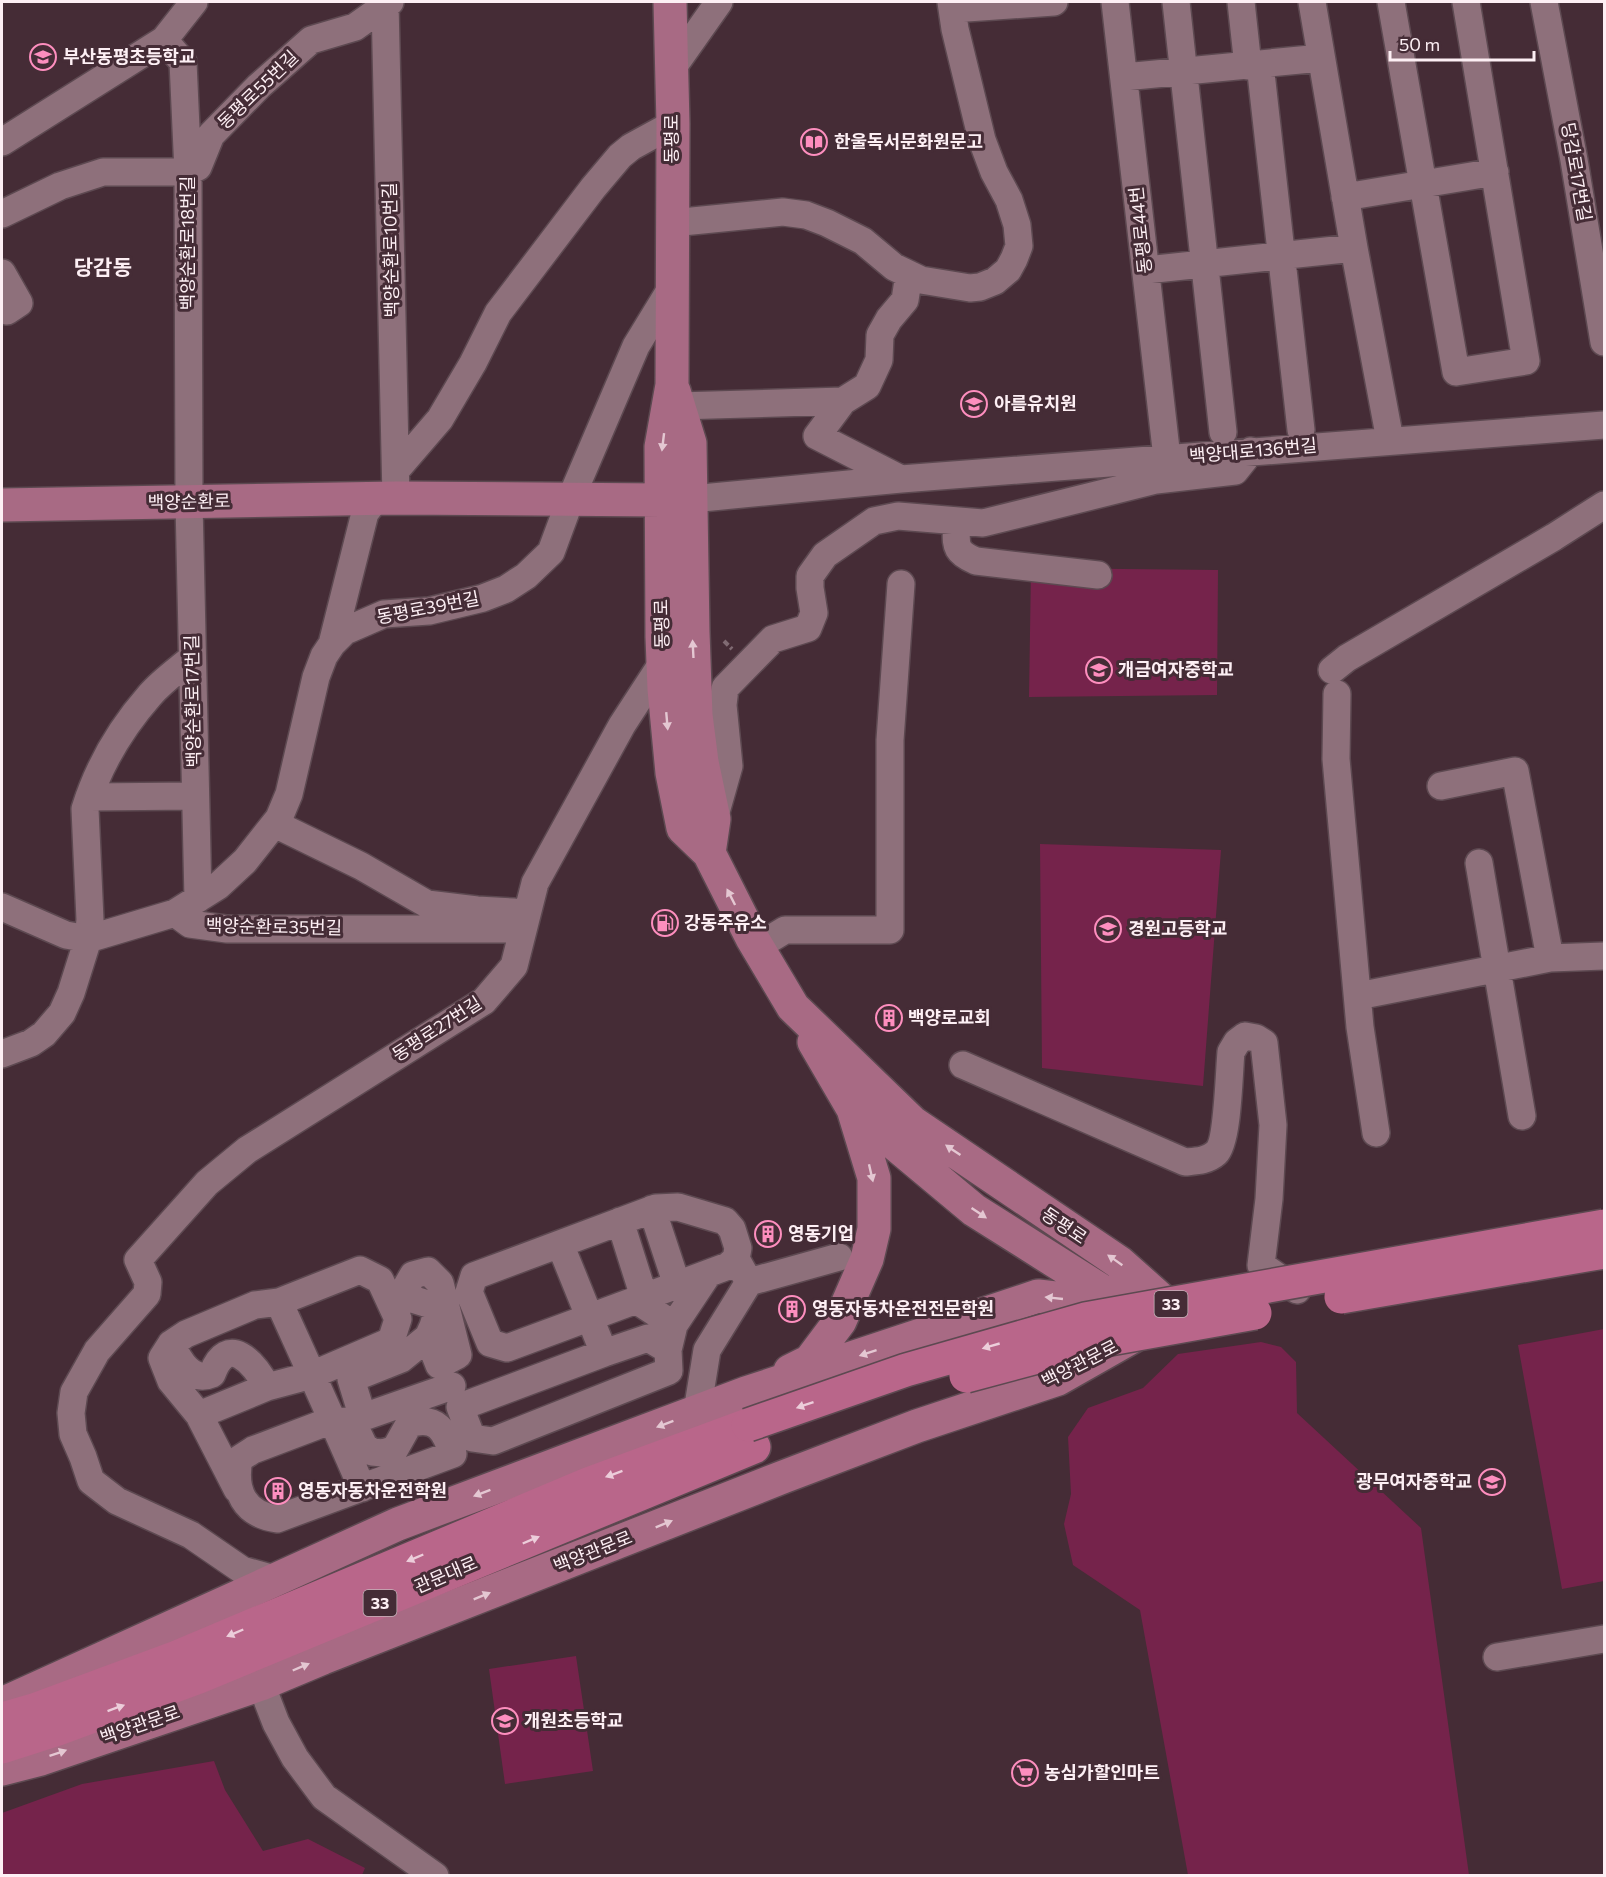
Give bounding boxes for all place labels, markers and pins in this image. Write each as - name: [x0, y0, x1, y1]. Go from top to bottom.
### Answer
- school or university icon: 부산동평초등학교: [28, 42, 58, 72]
- place label: 부산동평초등학교: [63, 45, 195, 67]
- library icon: 한울독서문화원문고: [799, 127, 829, 157]
- place label: 한울독서문화원문고: [834, 130, 983, 152]
- school or university icon: 아름유치원: [959, 389, 989, 419]
- place label: 아름유치원: [994, 392, 1077, 414]
- school or university icon: 개금여자중학교: [1084, 655, 1114, 685]
- place label: 개금여자중학교: [1118, 658, 1234, 680]
- fuel station icon: 강동주유소: [650, 908, 680, 938]
- place label: 강동주유소: [684, 911, 767, 933]
- school or university icon: 경원고등학교: [1093, 914, 1123, 944]
- place label: 경원고등학교: [1128, 917, 1227, 939]
- building icon: 백양로교회: [874, 1003, 904, 1033]
- place label: 백양로교회: [908, 1006, 991, 1028]
- building icon: 영동기업: [753, 1219, 783, 1249]
- place label: 영동기업: [788, 1222, 854, 1244]
- building icon: 영동자동차운전전문학원: [777, 1294, 807, 1324]
- place label: 영동자동차운전전문학원: [812, 1297, 994, 1319]
- school or university icon: 광무여자중학교: [1477, 1467, 1507, 1497]
- place label: 광무여자중학교: [1356, 1470, 1472, 1492]
- building icon: 영동자동차운전학원: [263, 1476, 293, 1506]
- place label: 영동자동차운전학원: [298, 1479, 447, 1501]
- school or university icon: 개원초등학교: [490, 1706, 520, 1736]
- place label: 개원초등학교: [524, 1709, 623, 1731]
- supermarket icon: 농심가할인마트: [1010, 1758, 1040, 1788]
- place label: 농심가할인마트: [1044, 1761, 1160, 1783]

